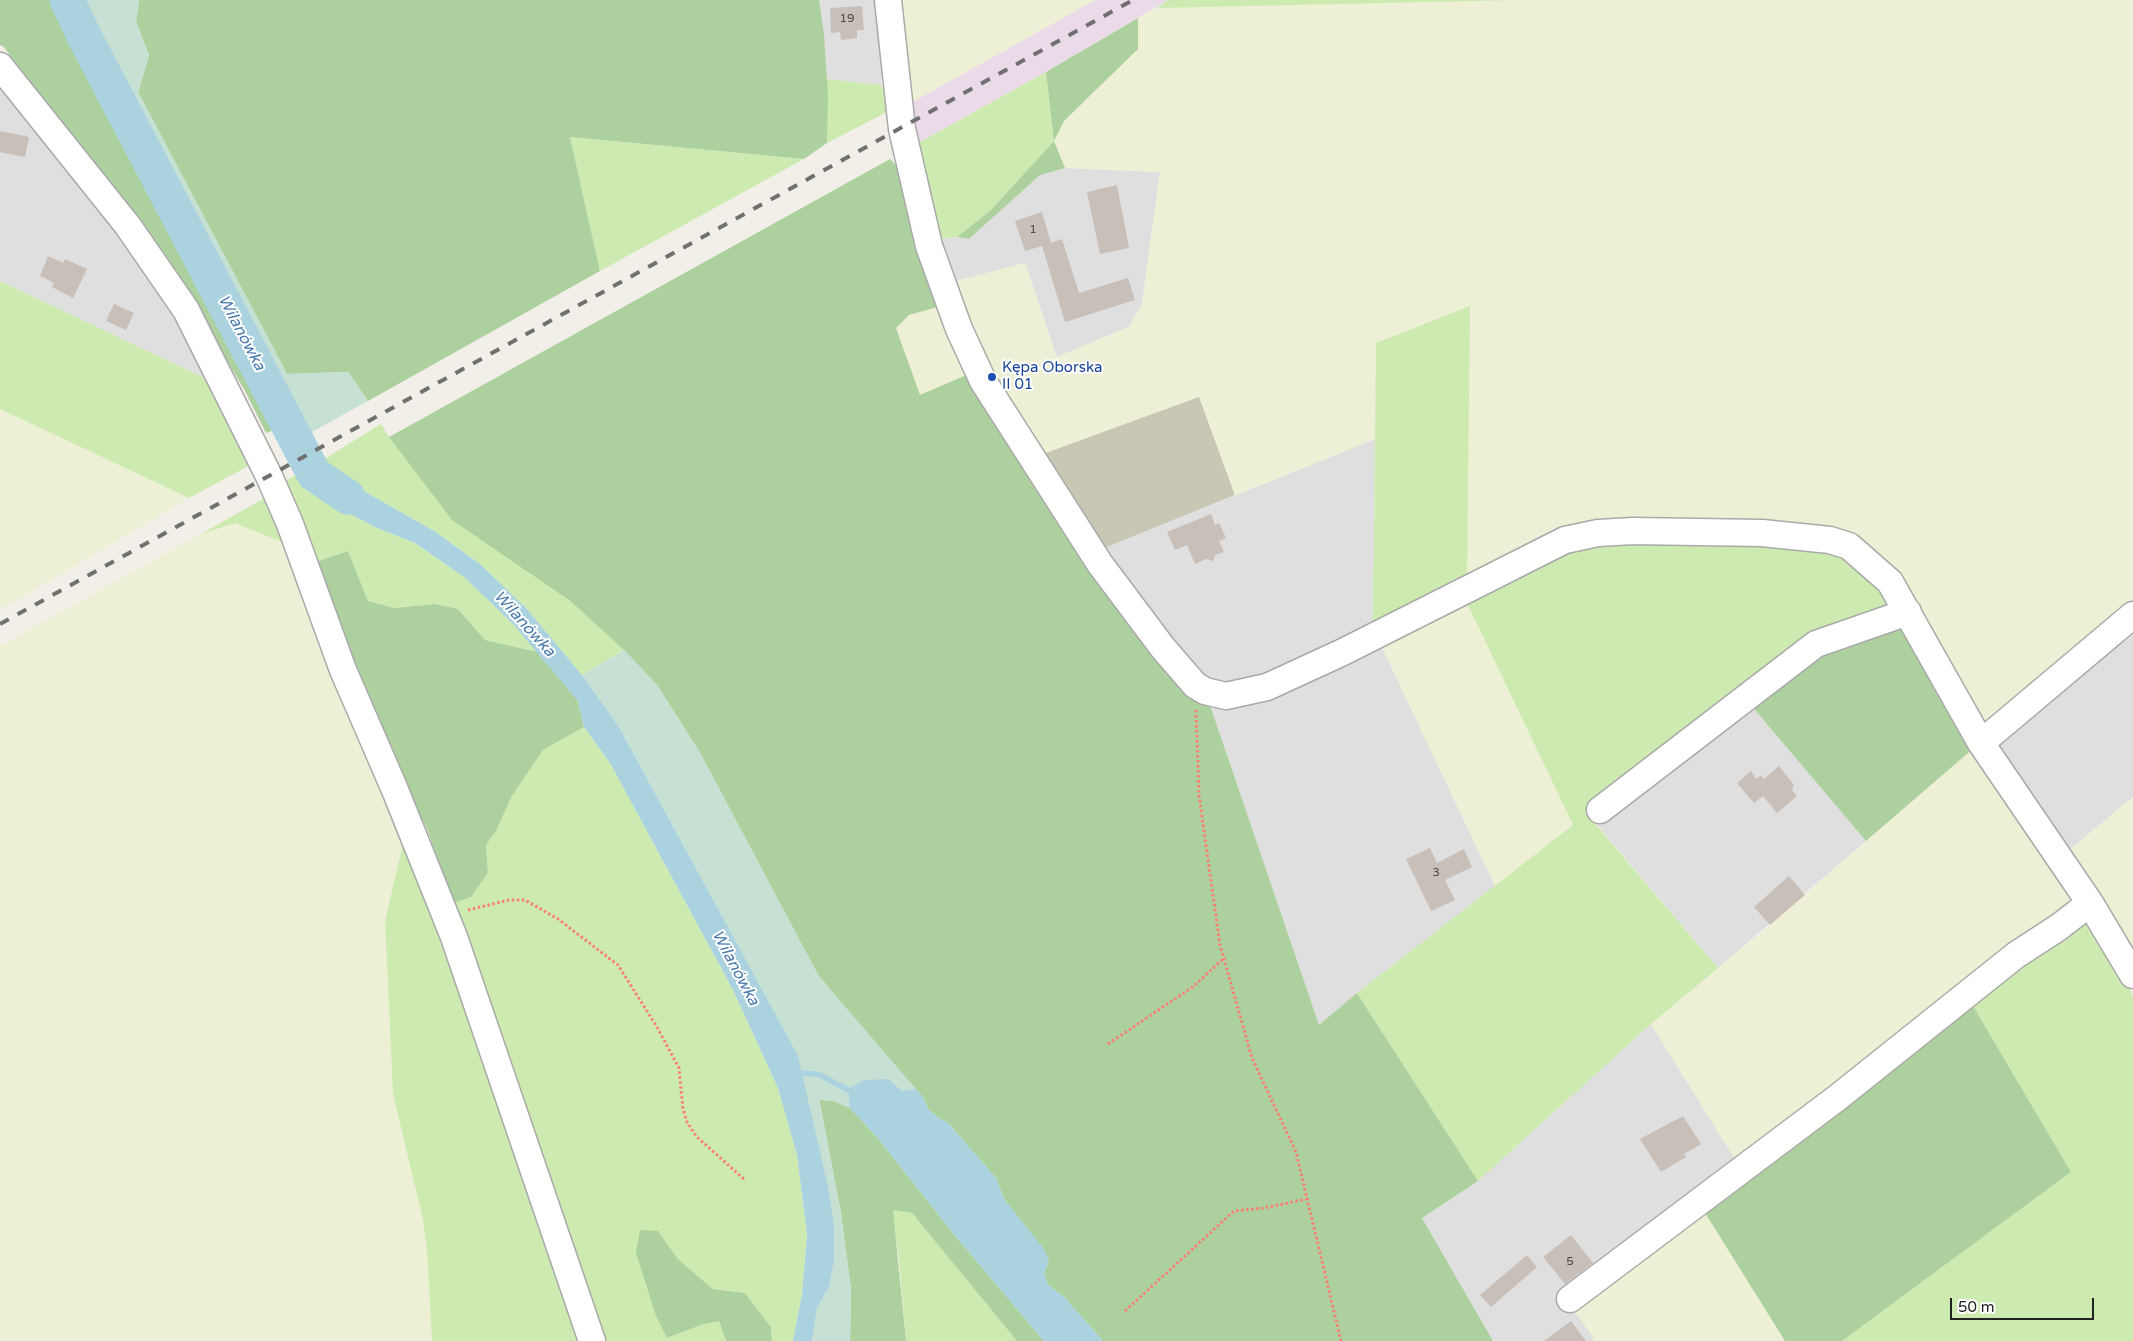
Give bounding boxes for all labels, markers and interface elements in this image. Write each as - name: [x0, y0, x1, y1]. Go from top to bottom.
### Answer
- house number: 19: [839, 12, 855, 26]
- house number: 1: [1029, 223, 1037, 237]
- water label: Wilanówka: [213, 292, 269, 374]
- place label: Kępa Oborska II 01: [1002, 359, 1102, 394]
- marker: Kępa Oborska II 01: [986, 371, 998, 383]
- water label: Wilanówka: [489, 587, 559, 661]
- house number: 3: [1432, 866, 1440, 880]
- water label: Wilanówka: [707, 927, 763, 1009]
- house number: 5: [1566, 1255, 1574, 1269]
- scale bar: [1953, 1288, 2097, 1320]
- text: 50 m: [1958, 1298, 1995, 1316]

